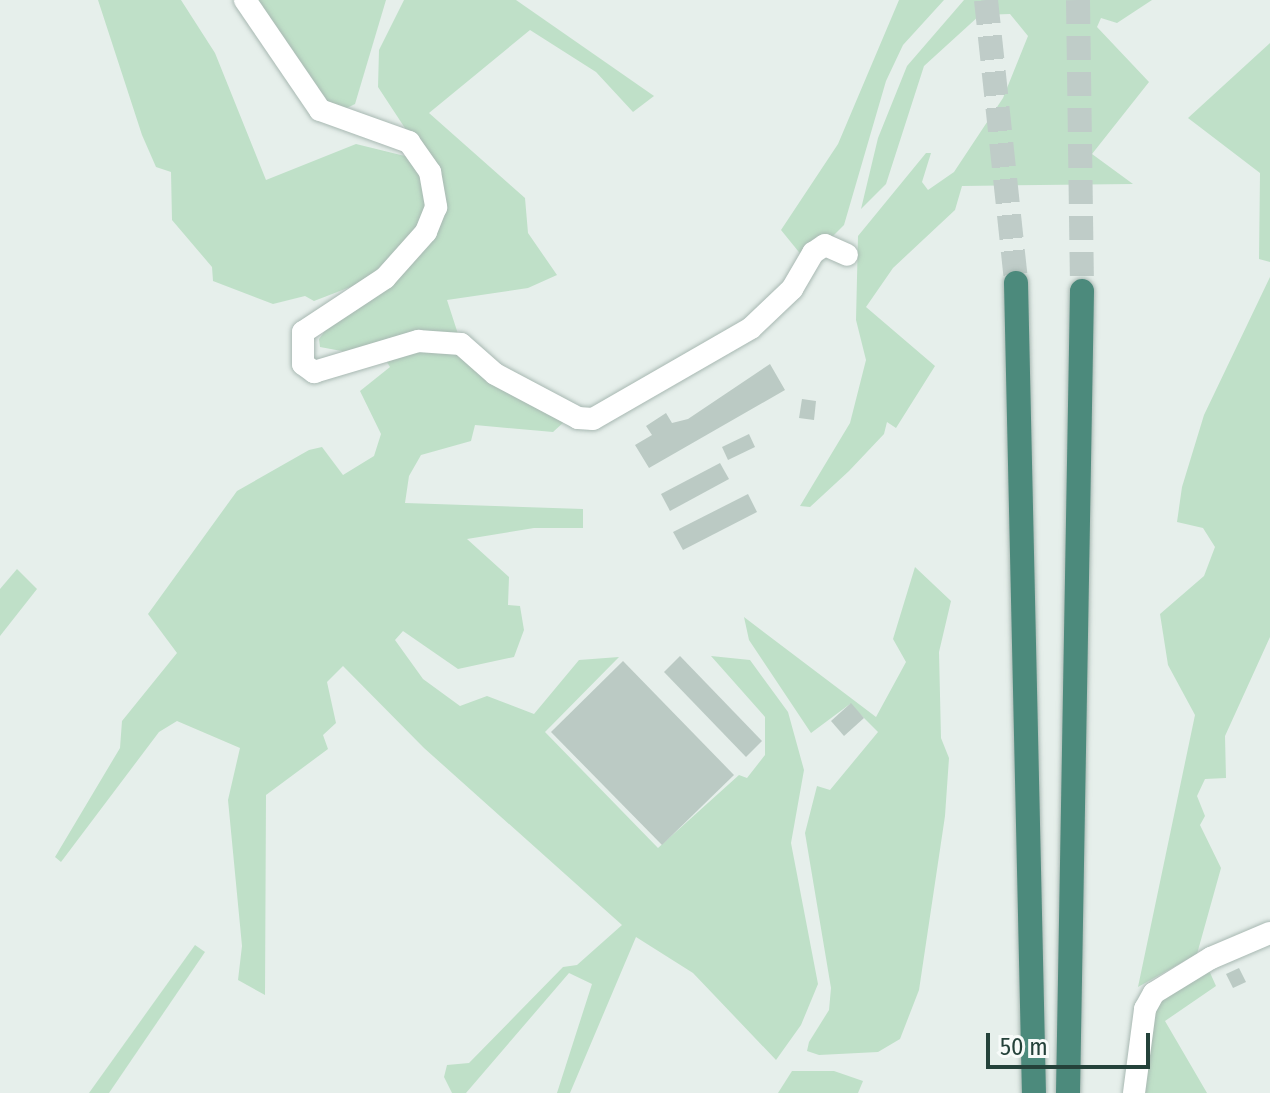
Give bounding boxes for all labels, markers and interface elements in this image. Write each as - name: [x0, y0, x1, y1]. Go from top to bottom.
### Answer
- scale bar: [990, 1017, 1154, 1067]
- text: 50 m: [1000, 1033, 1048, 1061]

